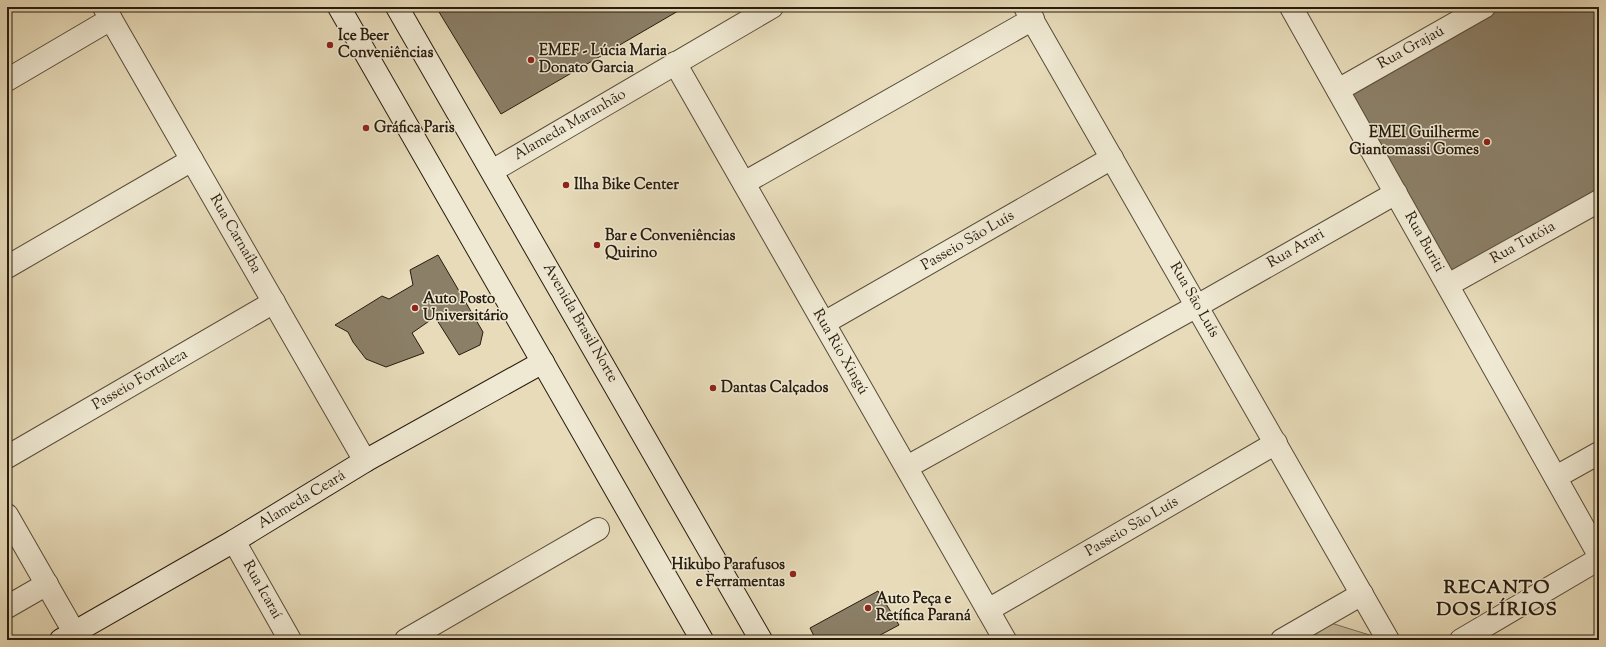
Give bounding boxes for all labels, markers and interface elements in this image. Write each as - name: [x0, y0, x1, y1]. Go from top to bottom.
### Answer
- street label: Rua Grajaú: [1374, 21, 1448, 75]
- place label: Ice Beer Conveniências: [338, 26, 433, 64]
- marker: Ice Beer Conveniências: [325, 40, 335, 50]
- place label: EMEF - Lúcia Maria Donato Garcia: [539, 41, 667, 79]
- marker: EMEF - Lúcia Maria Donato Garcia: [526, 55, 536, 65]
- street label: Alameda Maranhão: [510, 84, 630, 166]
- place label: Gráfica Paris: [374, 118, 455, 139]
- marker: Gráfica Paris: [361, 123, 371, 133]
- place label: EMEI Guilherme Giantomassi Gomes: [1349, 123, 1479, 161]
- marker: EMEI Guilherme Giantomassi Gomes: [1482, 137, 1492, 147]
- place label: Ilha Bike Center: [574, 175, 679, 196]
- marker: Ilha Bike Center: [561, 180, 571, 190]
- street label: Rua Carnaíba: [204, 190, 266, 278]
- street label: Passeio São Luís: [918, 206, 1019, 276]
- street label: Rua Buriti: [1399, 208, 1449, 276]
- street label: Rua Tutóia: [1487, 216, 1559, 270]
- street label: Rua Arari: [1263, 224, 1329, 274]
- place label: Bar e Conveniências Quirino: [605, 226, 736, 264]
- marker: Bar e Conveniências Quirino: [592, 240, 602, 250]
- street label: Rua São Luís: [1164, 258, 1224, 342]
- street label: Avenida Brasil Norte: [537, 259, 623, 387]
- place label: Auto Posto Universitário: [423, 289, 508, 327]
- marker: Auto Posto Universitário: [410, 303, 420, 313]
- street label: Rua Rio Xingú: [807, 305, 873, 399]
- street label: Passeio Fortaleza: [88, 344, 192, 416]
- place label: Dantas Calçados: [721, 378, 828, 399]
- marker: Dantas Calçados: [708, 383, 718, 393]
- street label: Alameda Ceará: [254, 465, 350, 535]
- street label: Passeio São Luís: [1082, 492, 1183, 562]
- place label: Hikubo Parafusos e Ferramentas: [672, 555, 785, 593]
- street label: Rua Icaraí: [237, 557, 287, 623]
- marker: Hikubo Parafusos e Ferramentas: [788, 569, 798, 579]
- district label: RECANTO DOS LÍRIOS: [1436, 575, 1558, 624]
- place label: Auto Peça e Retífica Paraná: [876, 589, 971, 627]
- marker: Auto Peça e Retífica Paraná: [863, 603, 873, 613]

